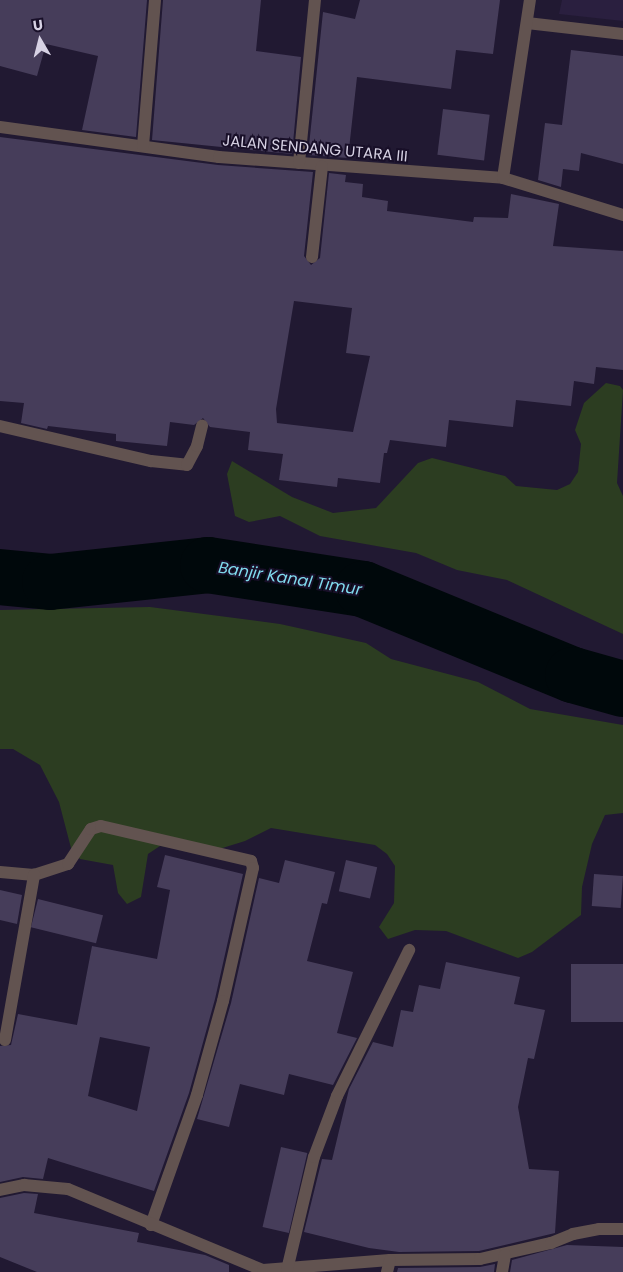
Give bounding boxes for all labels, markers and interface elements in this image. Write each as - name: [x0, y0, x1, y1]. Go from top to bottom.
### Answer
- north arrow: [15, 15, 65, 65]
- text: U: [32, 15, 44, 36]
- street label: JALAN SENDANG UTARA III: [222, 131, 408, 165]
- water label: Banjir Kanal Timur: [217, 558, 363, 600]

